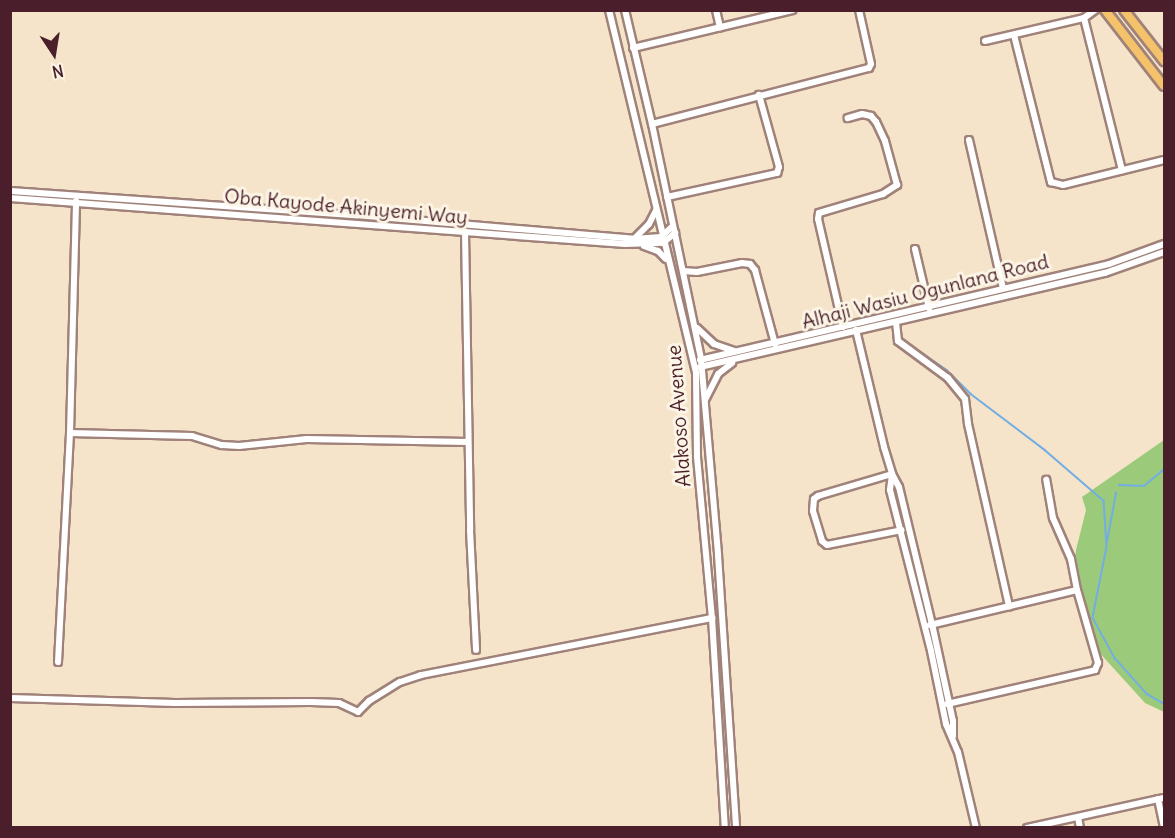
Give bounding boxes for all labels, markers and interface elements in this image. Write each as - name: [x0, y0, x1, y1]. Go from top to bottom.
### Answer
- north arrow: [24, 24, 84, 84]
- text: N: [50, 61, 65, 83]
- street label: Oba Kayode Akinyemi Way: [223, 183, 469, 229]
- street label: Alhaji Wasiu Ogunlana Road: [799, 249, 1051, 333]
- street label: Alakoso Avenue: [661, 344, 695, 488]

